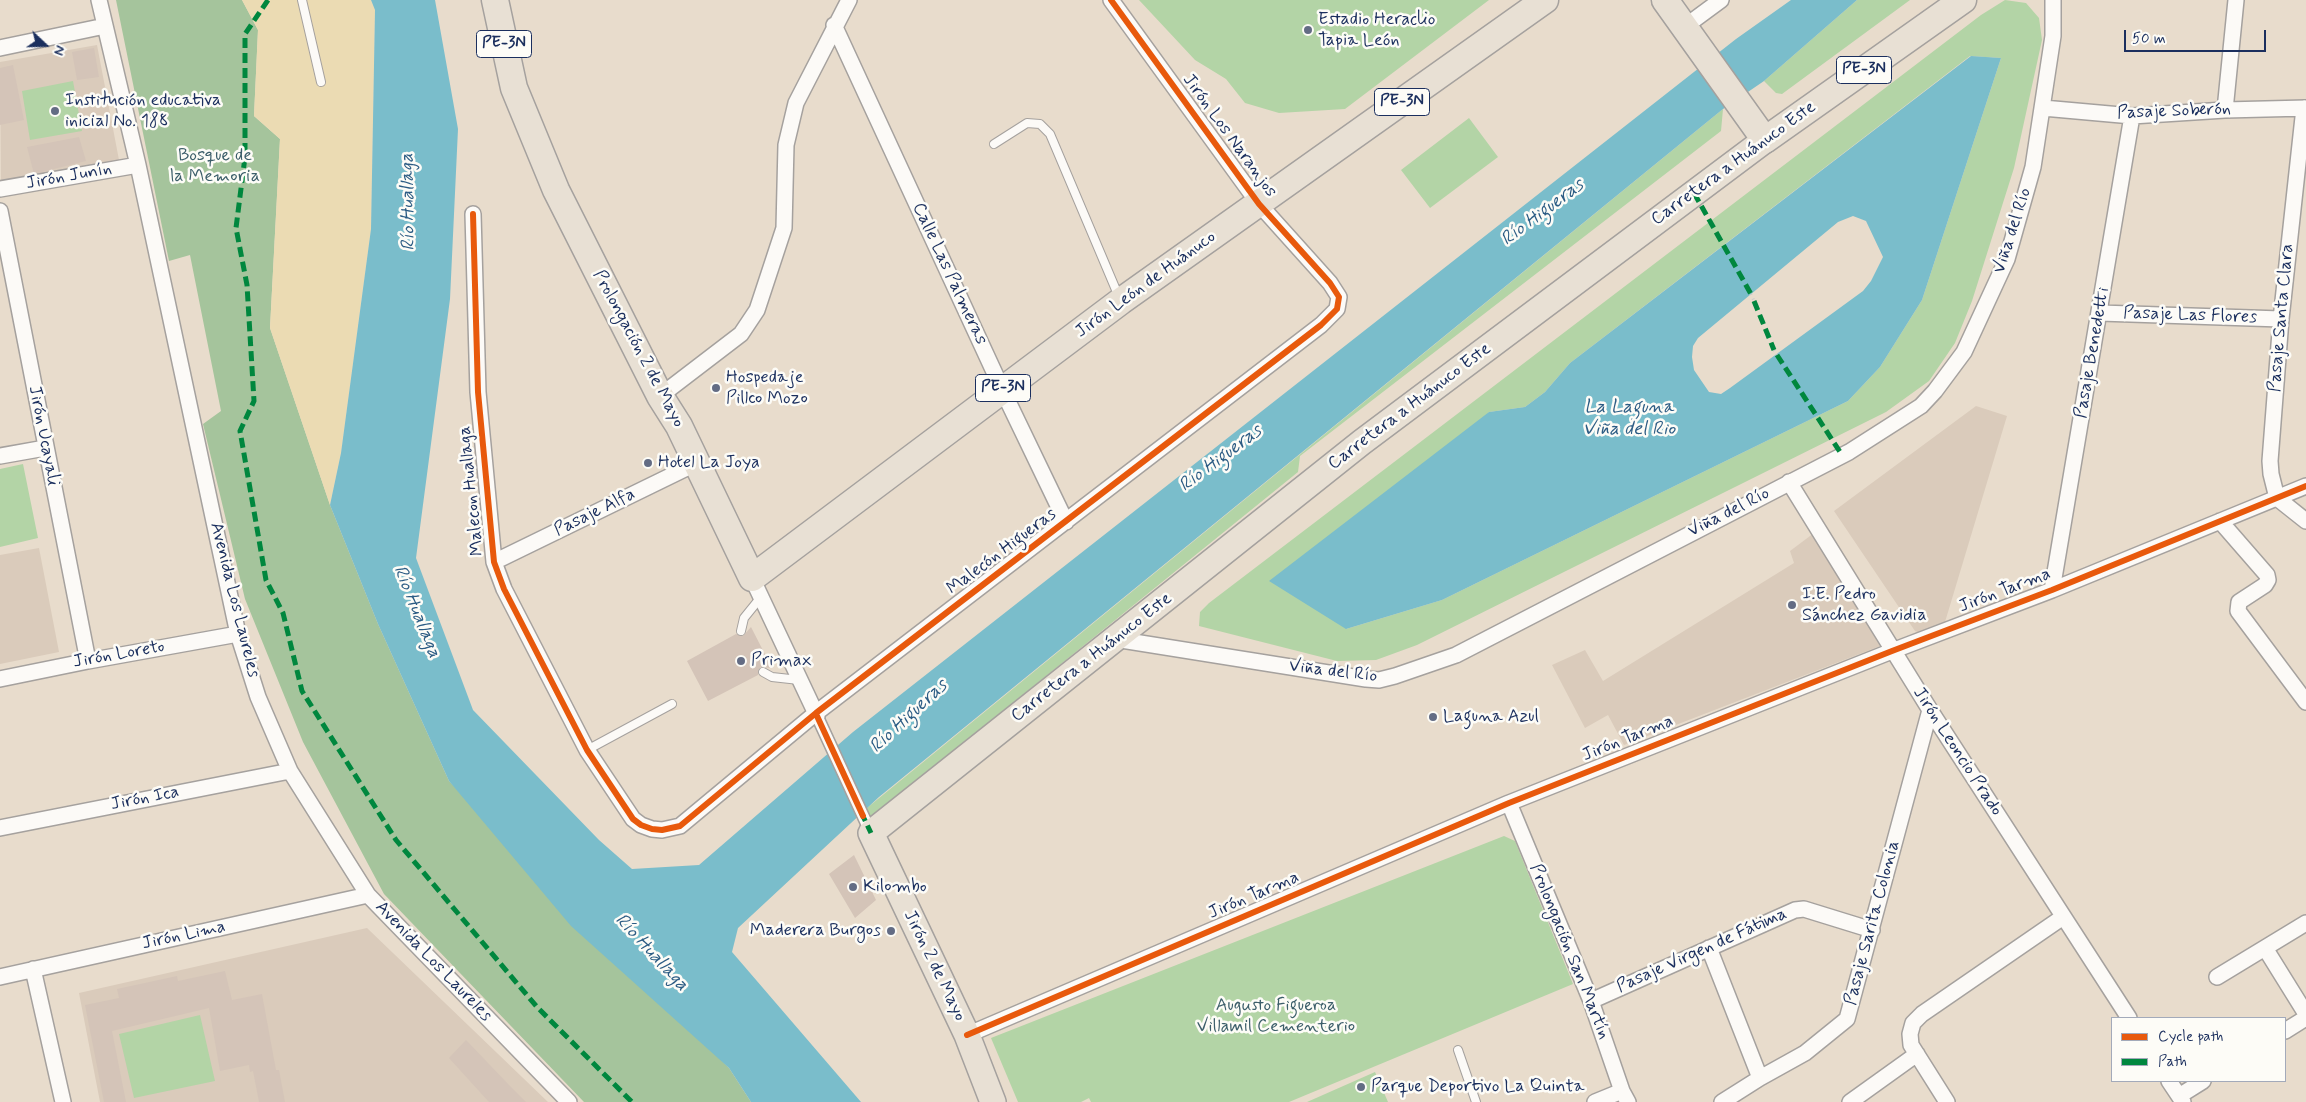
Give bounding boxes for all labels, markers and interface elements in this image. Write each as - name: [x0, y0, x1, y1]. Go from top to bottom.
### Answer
- place label: Estadio Heraclio Tapia León: [1318, 9, 1435, 52]
- north arrow: [20, 20, 70, 70]
- scale bar: [2126, 20, 2268, 52]
- marker: Estadio Heraclio Tapia León: [1302, 24, 1314, 36]
- text: 50 m: [2132, 29, 2166, 49]
- road number: PE-3N: [476, 31, 532, 58]
- text: N: [49, 43, 69, 58]
- road number: PE-3N: [1836, 56, 1892, 84]
- street label: Jirón Los Naranjos: [1177, 70, 1281, 202]
- road number: PE-3N: [1374, 88, 1430, 115]
- place label: Institución educativa inicial No. 188: [65, 90, 221, 132]
- street label: Carretera a Huánuco Este: [1647, 97, 1821, 231]
- street label: Pasaje Soberón: [2117, 99, 2231, 125]
- marker: Institución educativa inicial No. 188: [49, 105, 61, 117]
- park label: Bosque de la Memoria: [170, 145, 260, 188]
- water label: Río Huallaga: [397, 153, 421, 251]
- street label: Jirón Junín: [24, 159, 114, 195]
- water label: Río Higueras: [1497, 174, 1589, 252]
- street label: Viña del Río: [1989, 185, 2037, 277]
- street label: Calle Las Palmeras: [907, 200, 991, 348]
- street label: Jirón León de Huánuco: [1072, 227, 1220, 343]
- street label: Pasaje Santa Clara: [2265, 243, 2299, 393]
- street label: Prolongación 2 de Mayo: [587, 267, 689, 431]
- street label: Pasaje Benedetti: [2071, 286, 2115, 420]
- street label: Pasaje Las Flores: [2123, 303, 2257, 329]
- street label: Carretera a Huánuco Este: [1324, 339, 1496, 475]
- place label: Hospedaje Pillco Mozo: [726, 367, 808, 409]
- road number: PE-3N: [976, 374, 1030, 402]
- marker: Hospedaje Pillco Mozo: [710, 382, 722, 394]
- street label: Jirón Ucayali: [23, 384, 63, 488]
- water label: La Laguna Viña del Rio: [1583, 397, 1675, 441]
- water label: Río Higueras: [1175, 420, 1267, 498]
- street label: Malecon Huallaga: [454, 425, 490, 557]
- place label: Hotel La Joya: [658, 452, 760, 474]
- marker: Hotel La Joya: [642, 457, 654, 469]
- street label: Viña del Río: [1685, 483, 1773, 543]
- street label: Pasaje Alfa: [551, 484, 639, 542]
- street label: Malecón Higueras: [943, 504, 1061, 600]
- street label: Avenida Los Laureles: [204, 520, 264, 680]
- water label: Río Huallaga: [387, 562, 445, 662]
- street label: Jirón Tarma: [1956, 564, 2054, 618]
- place label: I.E. Pedro Sánchez Gavidia: [1802, 584, 1927, 626]
- street label: Carretera a Huánuco Este: [1007, 588, 1177, 728]
- marker: I.E. Pedro Sánchez Gavidia: [1786, 599, 1798, 611]
- street label: Jirón Loreto: [72, 636, 166, 674]
- place label: Primax: [751, 650, 812, 672]
- marker: Primax: [735, 655, 747, 667]
- street label: Viña del Río: [1288, 656, 1378, 688]
- water label: Río Higueras: [865, 675, 953, 759]
- street label: Jirón Leoncio Prado: [1907, 684, 2007, 820]
- place label: Laguna Azul: [1443, 706, 1539, 728]
- marker: Laguna Azul: [1427, 711, 1439, 723]
- street label: Jirón Tarma: [1579, 711, 1677, 767]
- street label: Jirón Ica: [109, 782, 181, 816]
- street label: Pasaje Sarita Colonia: [1841, 838, 1905, 1008]
- street label: Prolongación San Martín: [1524, 861, 1614, 1043]
- street label: Jirón Tarma: [1205, 867, 1303, 925]
- place label: Kilombo: [863, 876, 927, 898]
- marker: Kilombo: [847, 881, 859, 893]
- street label: Avenida Los Laureles: [370, 897, 496, 1027]
- street label: Pasaje Virgen de Fátima: [1614, 904, 1790, 998]
- street label: Jirón 2 de Mayo: [898, 907, 970, 1025]
- water label: Río Huallaga: [609, 910, 693, 996]
- street label: Jirón Lima: [140, 917, 228, 955]
- place label: Maderera Burgos: [750, 920, 881, 942]
- marker: Maderera Burgos: [885, 925, 897, 937]
- park label: Augusto Figueroa Villamil Cementerio: [1197, 995, 1355, 1038]
- legend: [2111, 1017, 2286, 1082]
- text: Cycle path: [2158, 1027, 2223, 1047]
- text: Path: [2158, 1052, 2187, 1072]
- place label: Parque Deportivo La Quinta: [1371, 1076, 1584, 1098]
- marker: Parque Deportivo La Quinta: [1355, 1081, 1367, 1093]

